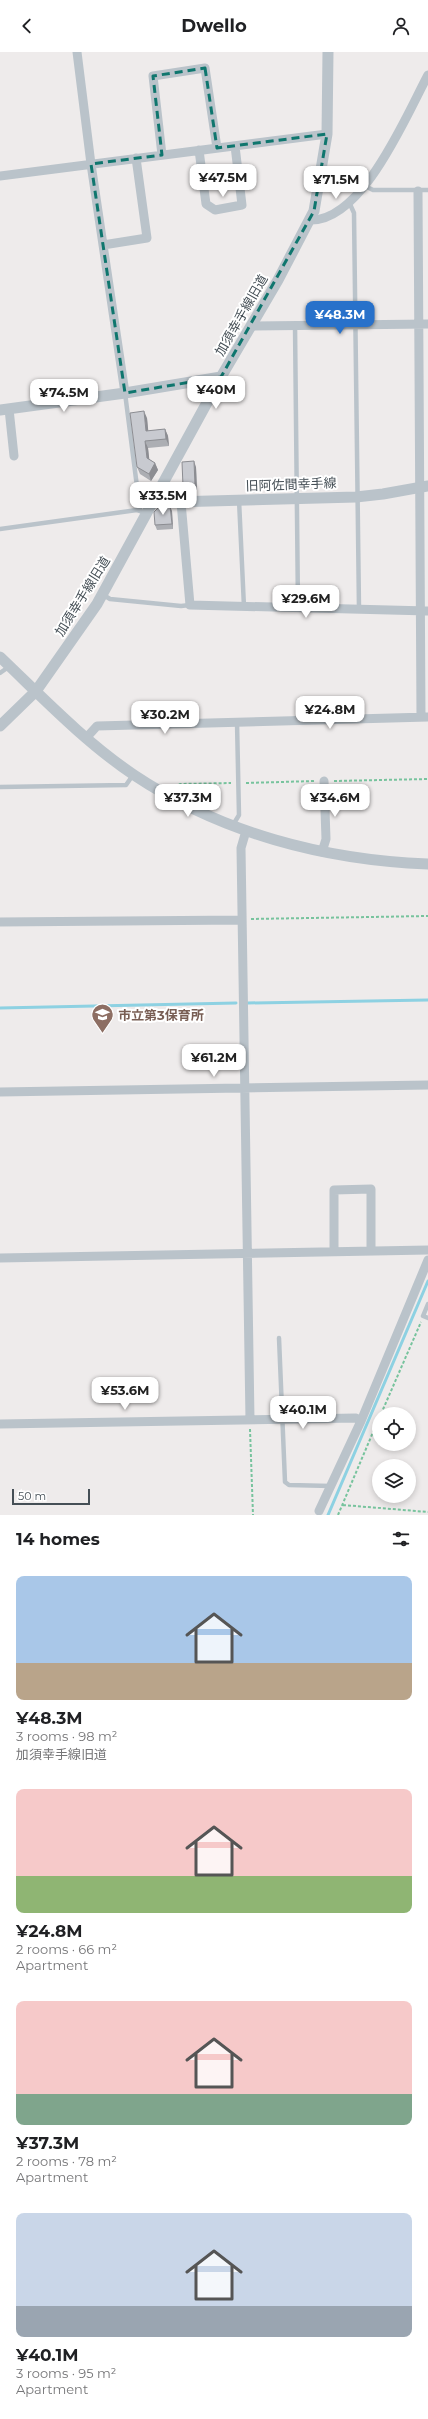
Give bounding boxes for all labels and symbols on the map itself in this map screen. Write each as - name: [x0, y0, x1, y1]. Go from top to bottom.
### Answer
- pin: ¥47.5M: [190, 164, 256, 198]
- pin: ¥71.5M: [303, 166, 369, 200]
- street label: 加須幸手線旧道: [211, 272, 271, 358]
- pin: ¥48.3M: [307, 301, 373, 335]
- pin: ¥40M: [192, 376, 240, 410]
- pin: ¥74.5M: [31, 379, 97, 413]
- street label: 旧阿佐間幸手線: [245, 474, 337, 494]
- pin: ¥33.5M: [130, 482, 196, 516]
- street label: 加須幸手線旧道: [51, 553, 113, 639]
- pin: ¥29.6M: [273, 585, 339, 619]
- pin: ¥24.8M: [297, 696, 363, 730]
- pin: ¥30.2M: [132, 701, 198, 735]
- pin: ¥37.3M: [155, 784, 221, 818]
- pin: ¥34.6M: [302, 784, 368, 818]
- school or university icon: 市立第3保育所: [89, 1002, 115, 1035]
- place label: 市立第3保育所: [118, 1007, 204, 1023]
- pin: ¥61.2M: [181, 1044, 247, 1078]
- pin: ¥53.6M: [92, 1377, 158, 1411]
- pin: ¥40.1M: [270, 1396, 336, 1430]
- scale bar: [12, 1487, 90, 1506]

